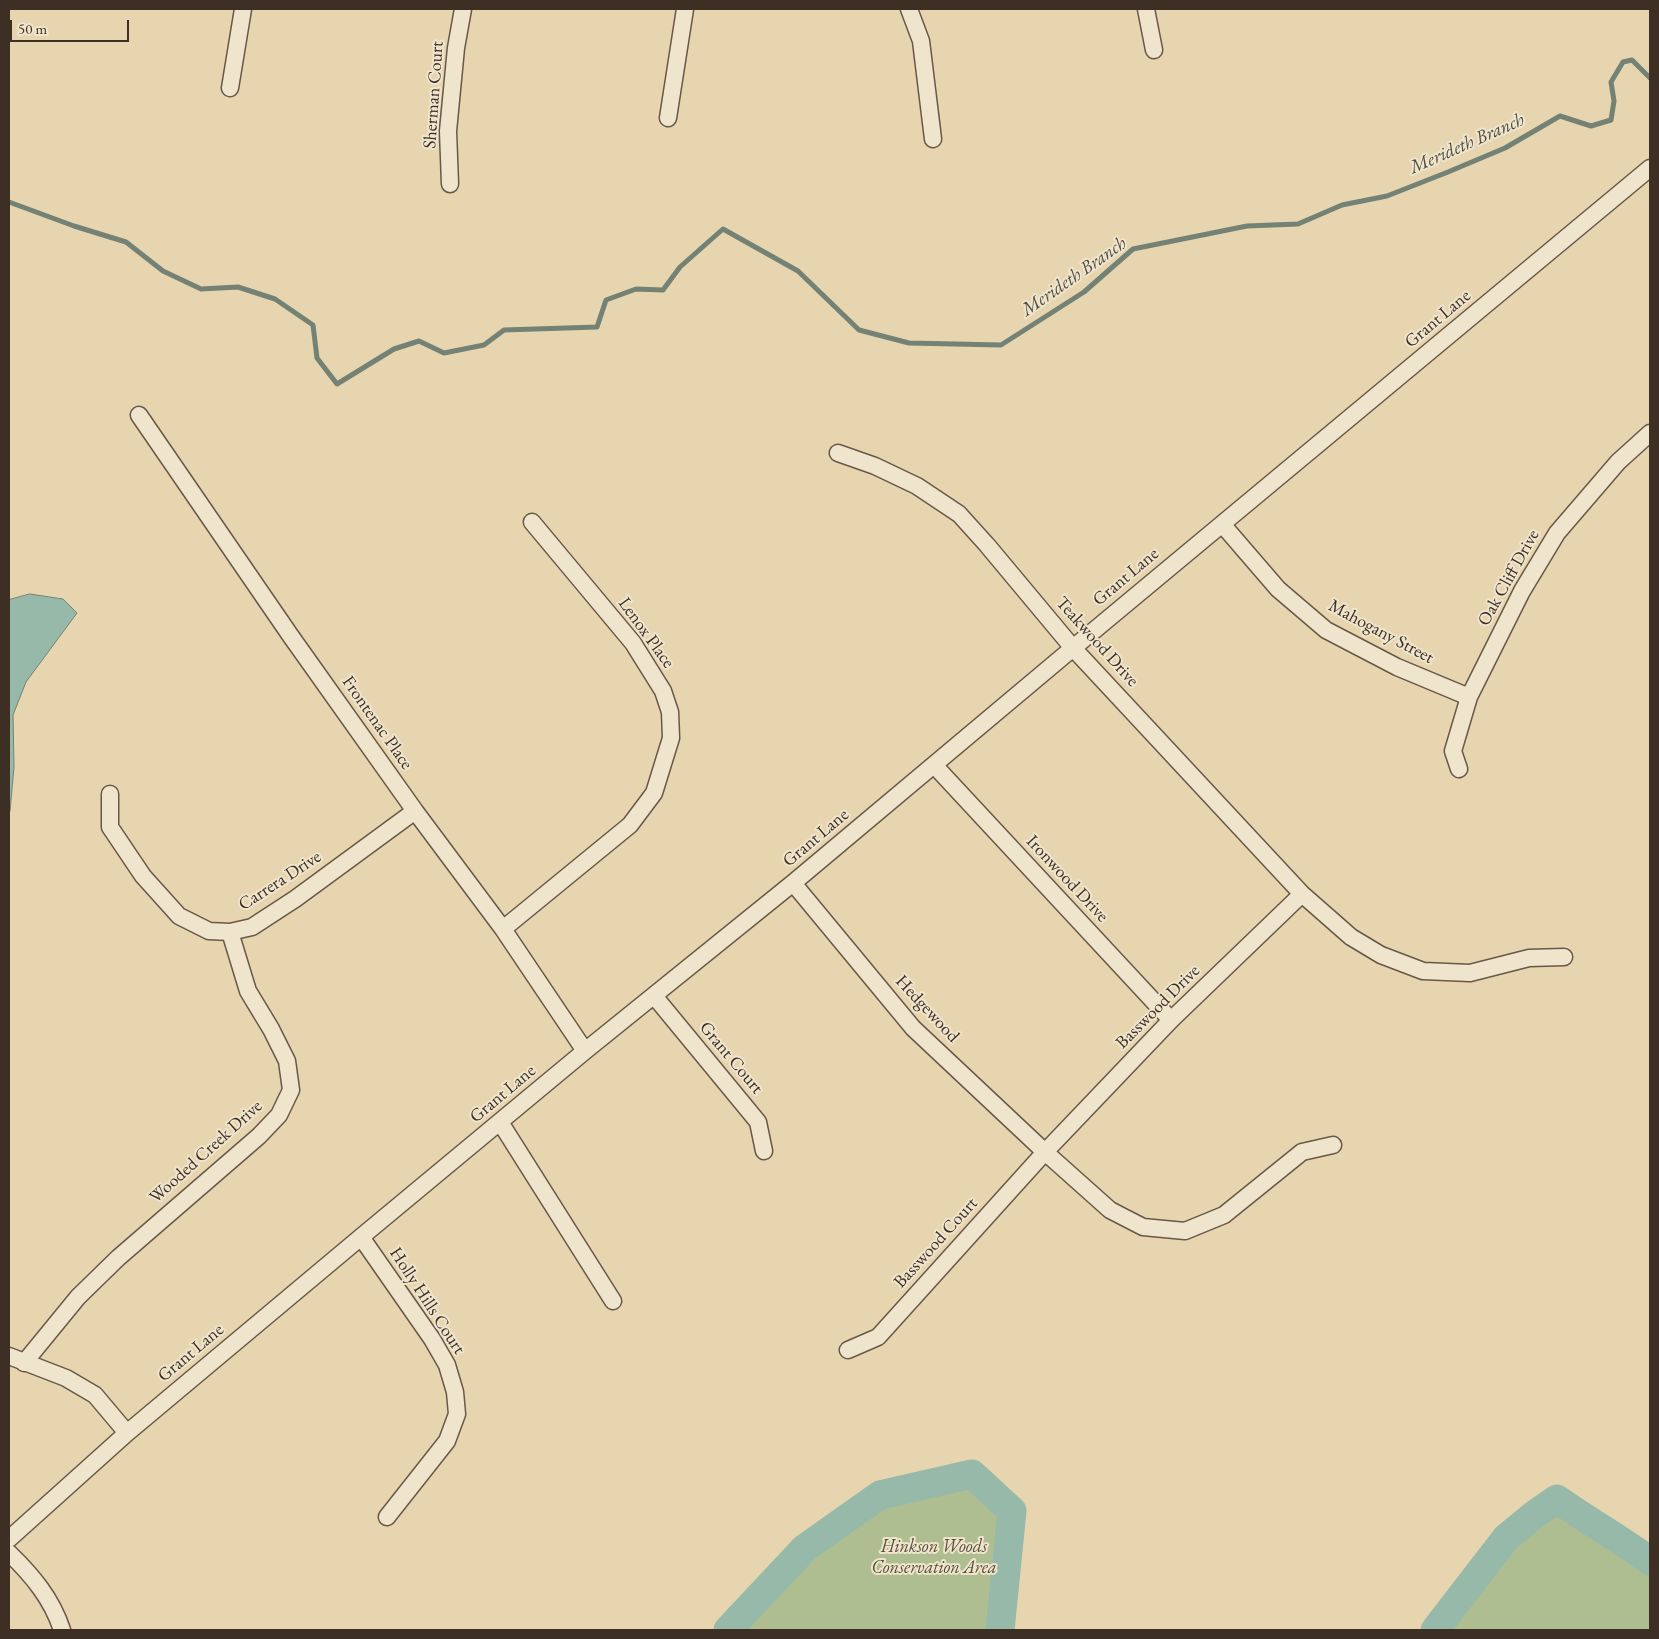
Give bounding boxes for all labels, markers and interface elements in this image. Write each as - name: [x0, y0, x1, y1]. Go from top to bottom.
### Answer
- scale bar: [12, 10, 131, 42]
- text: 50 m: [18, 19, 47, 38]
- street label: Sherman Court: [419, 40, 449, 150]
- water label: Merideth Branch: [1406, 109, 1528, 179]
- water label: Merideth Branch: [1017, 232, 1131, 322]
- street label: Grant Lane: [1401, 285, 1475, 353]
- street label: Oak Cliff Drive: [1474, 526, 1544, 630]
- street label: Grant Lane: [1089, 543, 1163, 611]
- street label: Lenox Place: [613, 593, 679, 673]
- street label: Teakwood Drive: [1051, 593, 1143, 691]
- street label: Mahogany Street: [1325, 595, 1437, 669]
- street label: Frontenac Place: [337, 672, 417, 774]
- street label: Grant Lane: [779, 804, 853, 872]
- street label: Ironwood Drive: [1021, 831, 1113, 927]
- street label: Carrera Drive: [235, 846, 325, 916]
- street label: Basswood Drive: [1111, 960, 1205, 1054]
- street label: Hedgewood: [890, 971, 964, 1047]
- street label: Grant Court: [694, 1017, 768, 1099]
- street label: Grant Lane: [466, 1060, 540, 1128]
- street label: Wooded Creek Drive: [145, 1096, 267, 1208]
- street label: Basswood Court: [890, 1193, 982, 1293]
- street label: Holly Hills Court: [384, 1243, 470, 1359]
- street label: Grant Lane: [154, 1319, 228, 1387]
- park label: Hinkson Woods Conservation Area: [871, 1536, 997, 1578]

